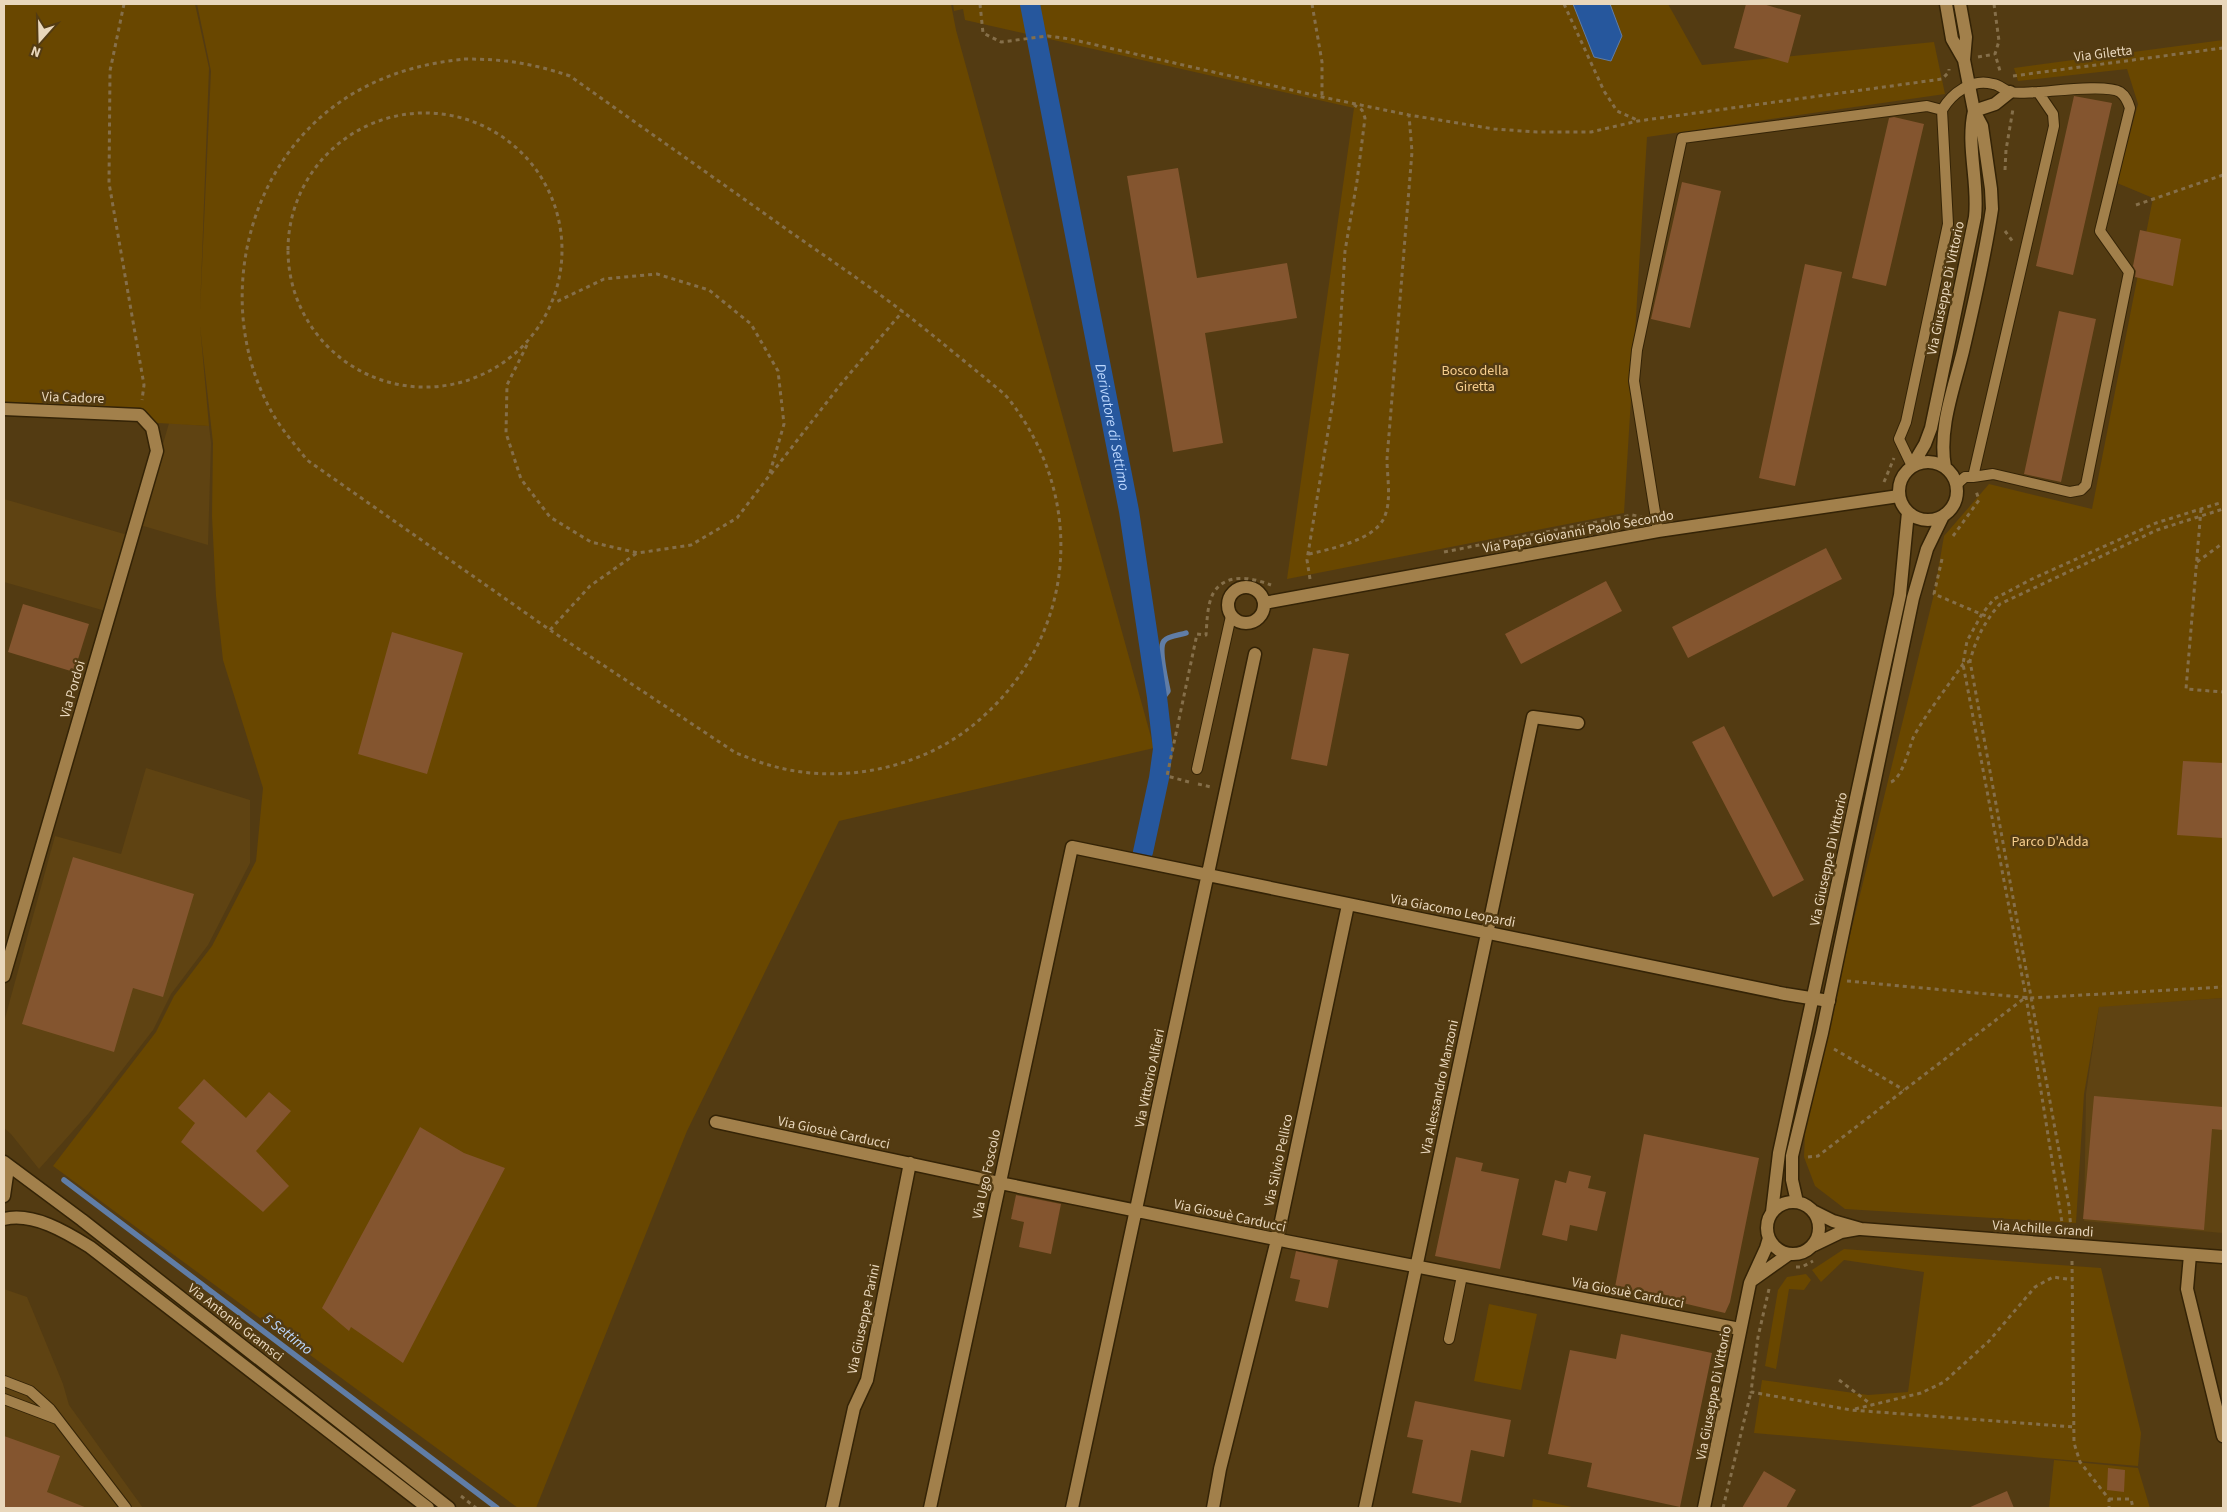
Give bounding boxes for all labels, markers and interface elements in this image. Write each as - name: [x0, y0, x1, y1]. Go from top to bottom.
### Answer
- north arrow: [15, 15, 65, 65]
- text: N: [28, 40, 44, 62]
- street label: Via Giletta: [2073, 40, 2134, 68]
- street label: Via Giuseppe Di Vittorio: [1922, 219, 1970, 357]
- park label: Bosco della Giretta: [1441, 361, 1509, 397]
- water label: Derivatore di Settimo: [1089, 362, 1135, 493]
- street label: Via Cadore: [41, 387, 105, 409]
- street label: Via Papa Giovanni Paolo Secondo: [1481, 505, 1675, 559]
- street label: Via Pordoi: [55, 658, 91, 720]
- street label: Via Giuseppe Di Vittorio: [1805, 790, 1853, 928]
- park label: Parco D'Adda: [2011, 832, 2089, 852]
- street label: Via Giacomo Leopardi: [1389, 889, 1517, 933]
- street label: Via Alessandro Manzoni: [1416, 1018, 1464, 1156]
- street label: Via Vittorio Alfieri: [1130, 1027, 1170, 1129]
- street label: Via Giosuè Carducci: [776, 1111, 892, 1155]
- street label: Via Silvio Pellico: [1259, 1112, 1299, 1208]
- street label: Via Ugo Foscolo: [968, 1127, 1006, 1221]
- street label: Via Giosuè Carducci: [1172, 1194, 1288, 1238]
- street label: Via Achille Grandi: [1992, 1215, 2094, 1243]
- street label: Via Giuseppe Parini: [843, 1262, 885, 1376]
- street label: Via Giosuè Carducci: [1570, 1272, 1686, 1314]
- street label: Via Antonio Gramsci: [183, 1279, 288, 1367]
- water label: 5 Settimo: [258, 1309, 317, 1360]
- street label: Via Giuseppe Di Vittorio: [1691, 1324, 1737, 1462]

